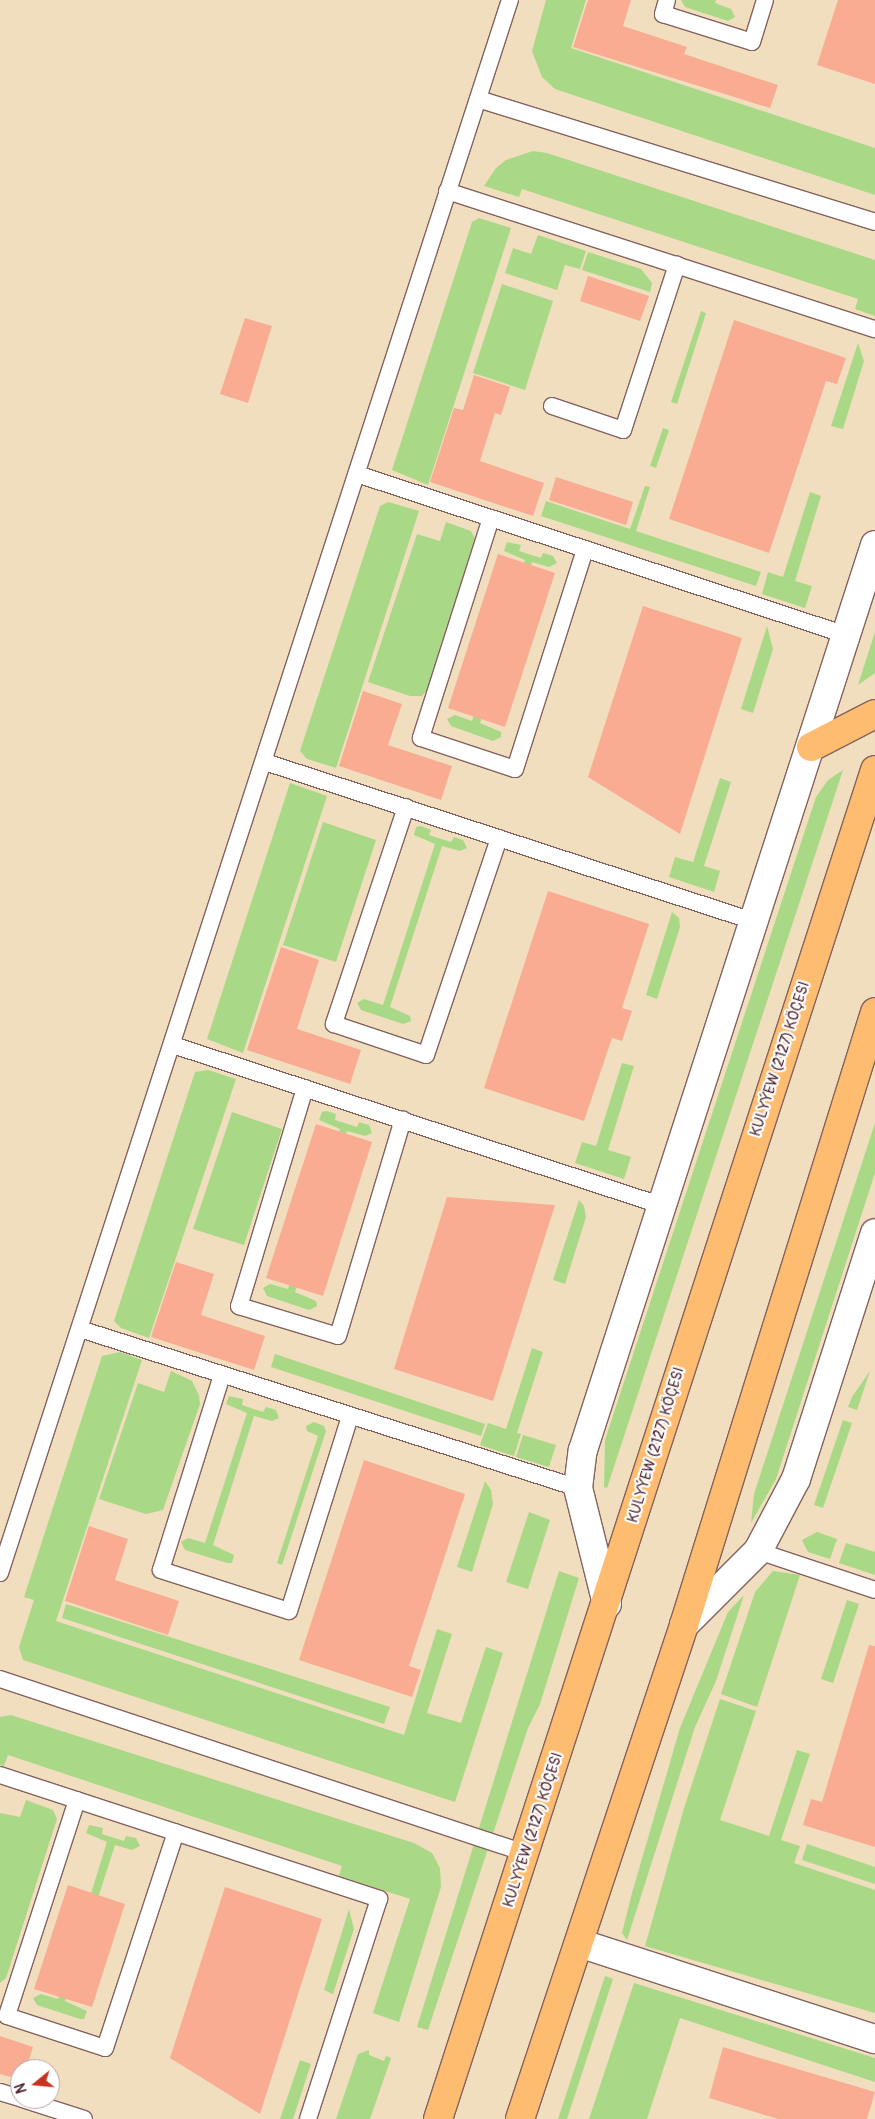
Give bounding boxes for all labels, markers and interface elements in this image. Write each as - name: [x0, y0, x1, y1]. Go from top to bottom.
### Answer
- street label: KULYÝEW (2127) KÖÇESI: [746, 979, 814, 1139]
- street label: KULYÝEW (2127) KÖÇESI: [624, 1365, 688, 1525]
- street label: KULYÝEW (2127) KÖÇESI: [499, 1750, 567, 1910]
- north arrow: [10, 2059, 60, 2109]
- text: N: [12, 2081, 31, 2095]

